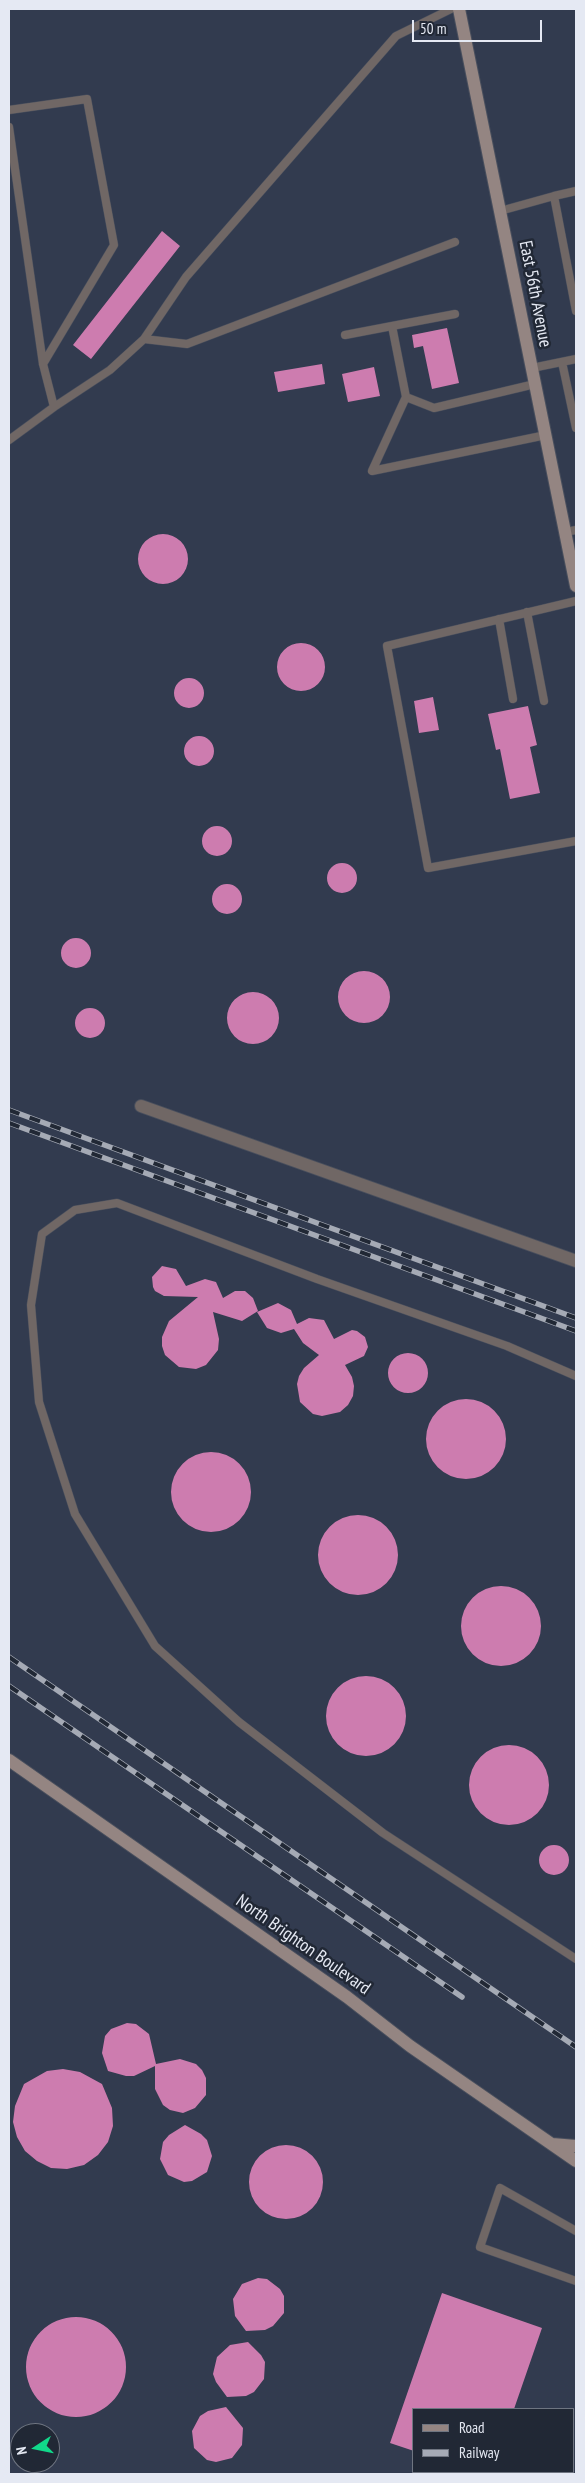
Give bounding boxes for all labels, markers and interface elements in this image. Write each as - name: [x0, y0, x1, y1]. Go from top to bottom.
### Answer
- scale bar: [415, 10, 545, 42]
- text: 50 m: [420, 19, 446, 38]
- street label: East 56th Avenue: [514, 239, 556, 349]
- street label: North Brighton Boulevard: [232, 1891, 374, 1999]
- legend: [412, 2408, 575, 2473]
- text: Road: [459, 2418, 485, 2437]
- north arrow: [10, 2423, 60, 2473]
- text: Railway: [459, 2443, 499, 2462]
- text: N: [12, 2445, 31, 2456]

